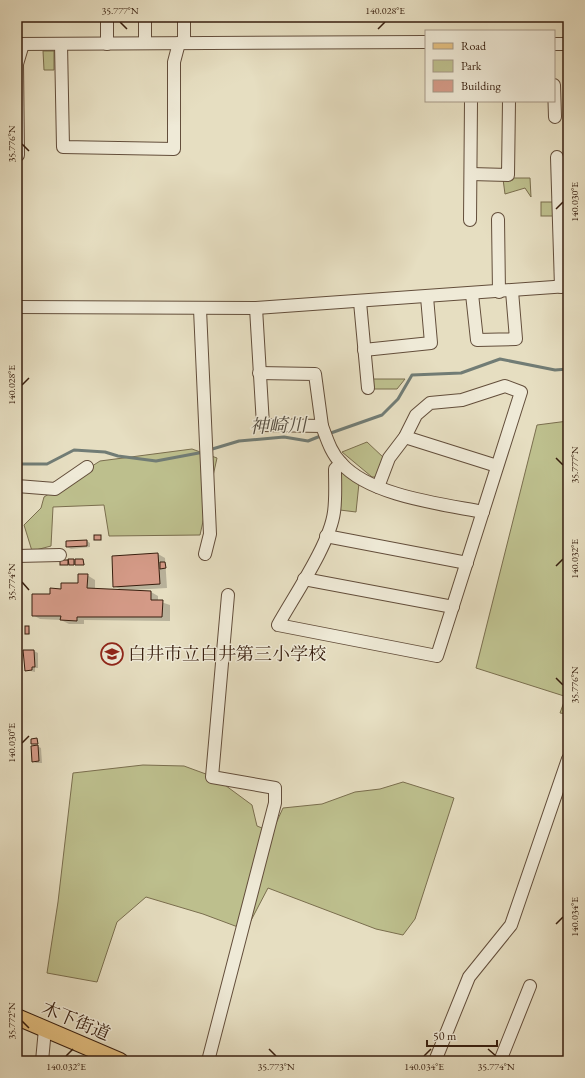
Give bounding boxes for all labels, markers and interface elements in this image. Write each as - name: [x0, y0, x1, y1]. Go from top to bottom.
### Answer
- text: 35.777°N: [101, 4, 139, 17]
- text: 140.028°E: [365, 4, 405, 17]
- legend: [425, 30, 555, 102]
- text: Road: [461, 38, 487, 54]
- text: Park: [461, 58, 482, 74]
- text: Building: [461, 78, 502, 94]
- text: 35.776°N: [5, 125, 18, 163]
- text: 140.030°E: [568, 182, 581, 222]
- text: 140.028°E: [5, 365, 18, 405]
- water label: 神崎川: [249, 412, 309, 439]
- text: 35.777°N: [568, 446, 581, 484]
- text: 140.032°E: [568, 539, 581, 579]
- text: 35.774°N: [5, 563, 18, 601]
- school or university icon: 白井市立白井第三小学校: [99, 641, 125, 667]
- place label: 白井市立白井第三小学校: [128, 642, 326, 665]
- text: 35.776°N: [568, 666, 581, 704]
- text: 140.030°E: [5, 723, 18, 763]
- text: 140.034°E: [568, 897, 581, 937]
- street label: 木下街道: [39, 996, 114, 1045]
- text: 35.772°N: [5, 1002, 18, 1040]
- scale bar: [427, 1022, 497, 1048]
- text: 50 m: [433, 1028, 457, 1044]
- text: 140.032°E: [46, 1060, 86, 1073]
- text: 35.773°N: [257, 1060, 295, 1073]
- text: 140.034°E: [404, 1060, 444, 1073]
- text: 35.774°N: [477, 1060, 515, 1073]

